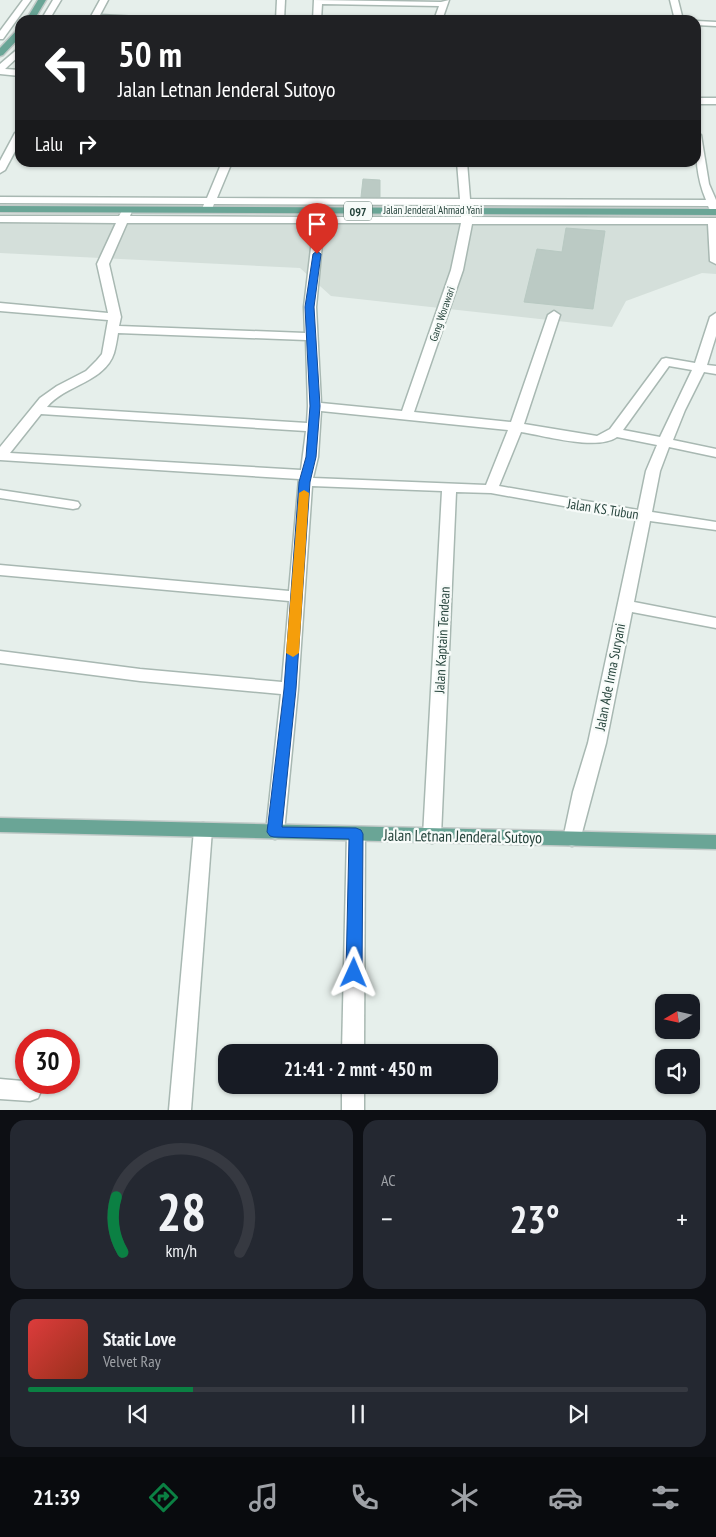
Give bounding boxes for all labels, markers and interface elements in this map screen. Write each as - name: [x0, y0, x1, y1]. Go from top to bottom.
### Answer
- text: 50 m: [118, 31, 182, 77]
- icon: left: [35, 35, 100, 100]
- text: Jalan Letnan Jenderal Sutoyo: [118, 75, 336, 103]
- icon: right: [73, 130, 101, 158]
- text: Lalu: [35, 132, 63, 156]
- road number: 097: [344, 202, 372, 220]
- pin: [296, 203, 338, 254]
- street label: Jalan Jenderal Ahmad Yani: [383, 203, 482, 217]
- icon: arrive: [303, 210, 331, 238]
- street label: Gang Worawari: [426, 285, 458, 343]
- street label: Jalan KS Tubun: [565, 494, 640, 524]
- street label: Jalan Kaptain Tendean: [430, 586, 454, 695]
- street label: Jalan Ade Irma Suryani: [591, 622, 629, 733]
- street label: Jalan Letnan Jenderal Sutoyo: [383, 825, 542, 847]
- position arrow: [327, 946, 379, 998]
- north arrow: [655, 994, 700, 1039]
- map controls: [655, 994, 700, 1094]
- speed limit sign: 30: [15, 1029, 80, 1094]
- button: sound: [655, 1049, 700, 1094]
- text: 21:41 · 2 mnt · 450 m: [284, 1057, 432, 1081]
- text: AC: [381, 1170, 396, 1190]
- text: 28: [157, 1178, 206, 1245]
- text: 23°: [509, 1194, 560, 1243]
- text: −: [381, 1200, 393, 1237]
- text: +: [676, 1200, 688, 1237]
- text: km/h: [166, 1239, 197, 1262]
- text: Static Love: [103, 1327, 176, 1351]
- text: Velvet Ray: [103, 1351, 161, 1371]
- icon: previous: [124, 1400, 152, 1428]
- icon: pause: [344, 1400, 372, 1428]
- icon: next: [564, 1400, 592, 1428]
- icon: directions: [146, 1480, 181, 1515]
- icon: music: [246, 1480, 281, 1515]
- icon: phone: [347, 1480, 382, 1515]
- icon: climate: [447, 1480, 482, 1515]
- icon: car: [548, 1480, 583, 1515]
- icon: filters: [648, 1480, 683, 1515]
- text: 21:39: [33, 1483, 80, 1511]

